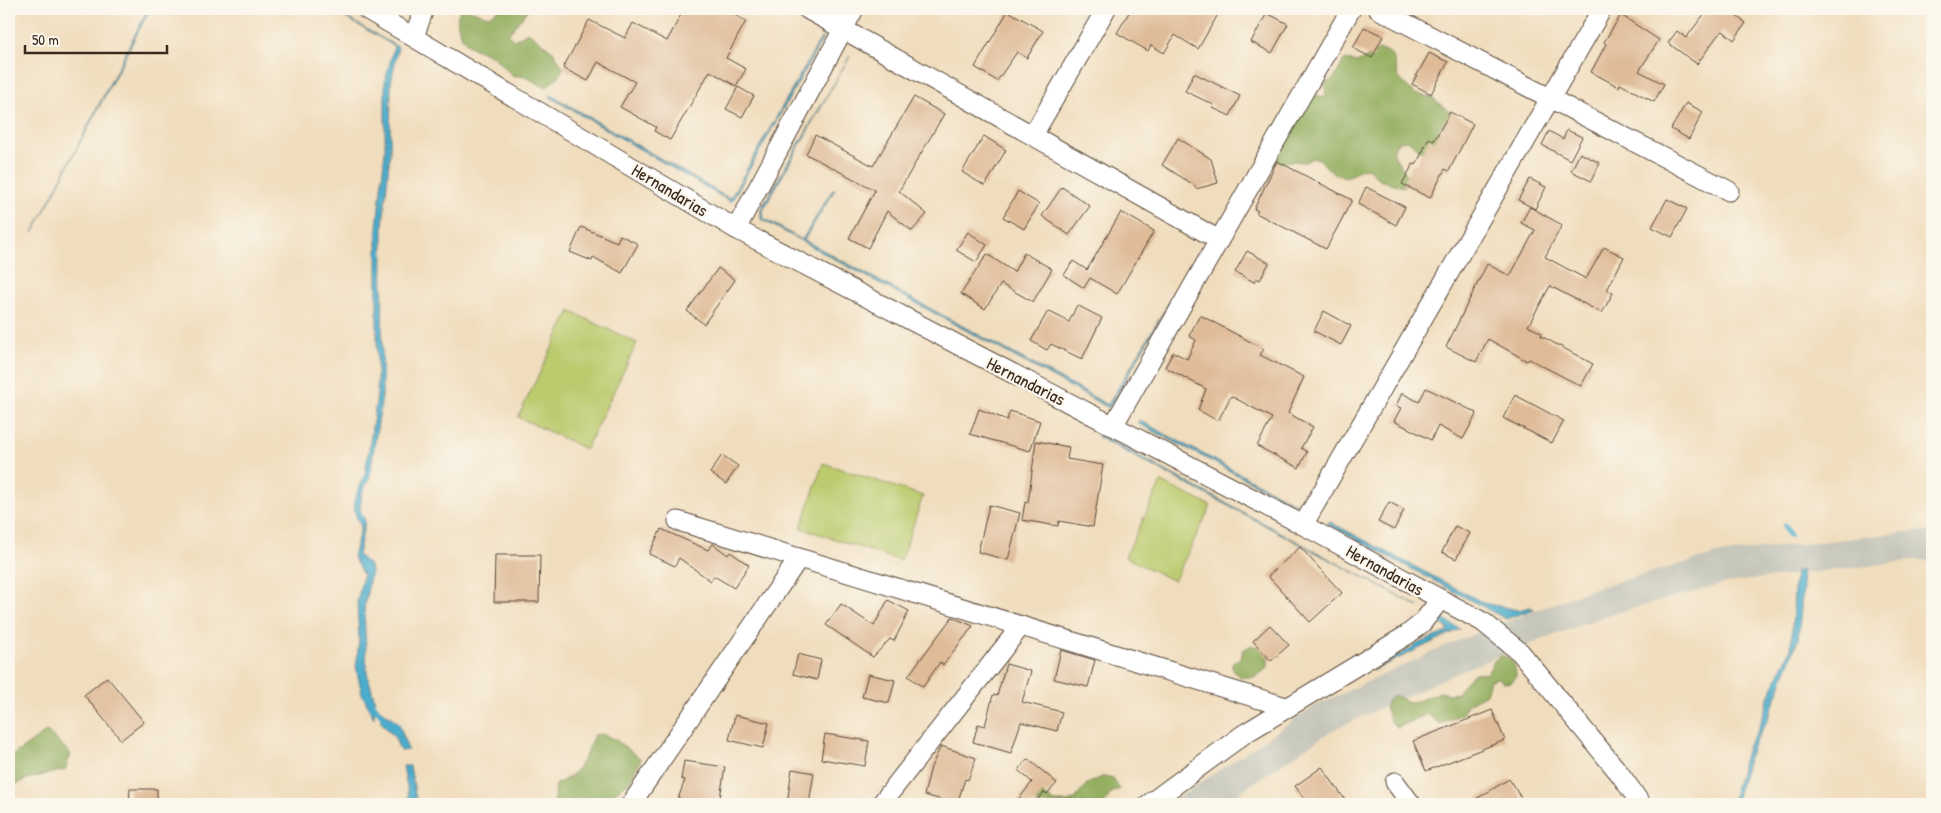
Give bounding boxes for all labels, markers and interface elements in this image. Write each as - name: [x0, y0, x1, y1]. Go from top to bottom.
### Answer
- scale bar: [25, 22, 168, 54]
- text: 50 m: [32, 29, 59, 50]
- street label: Hernandarias: [627, 157, 713, 223]
- street label: Hernandarias: [983, 351, 1070, 411]
- street label: Hernandarias: [1342, 538, 1428, 602]

